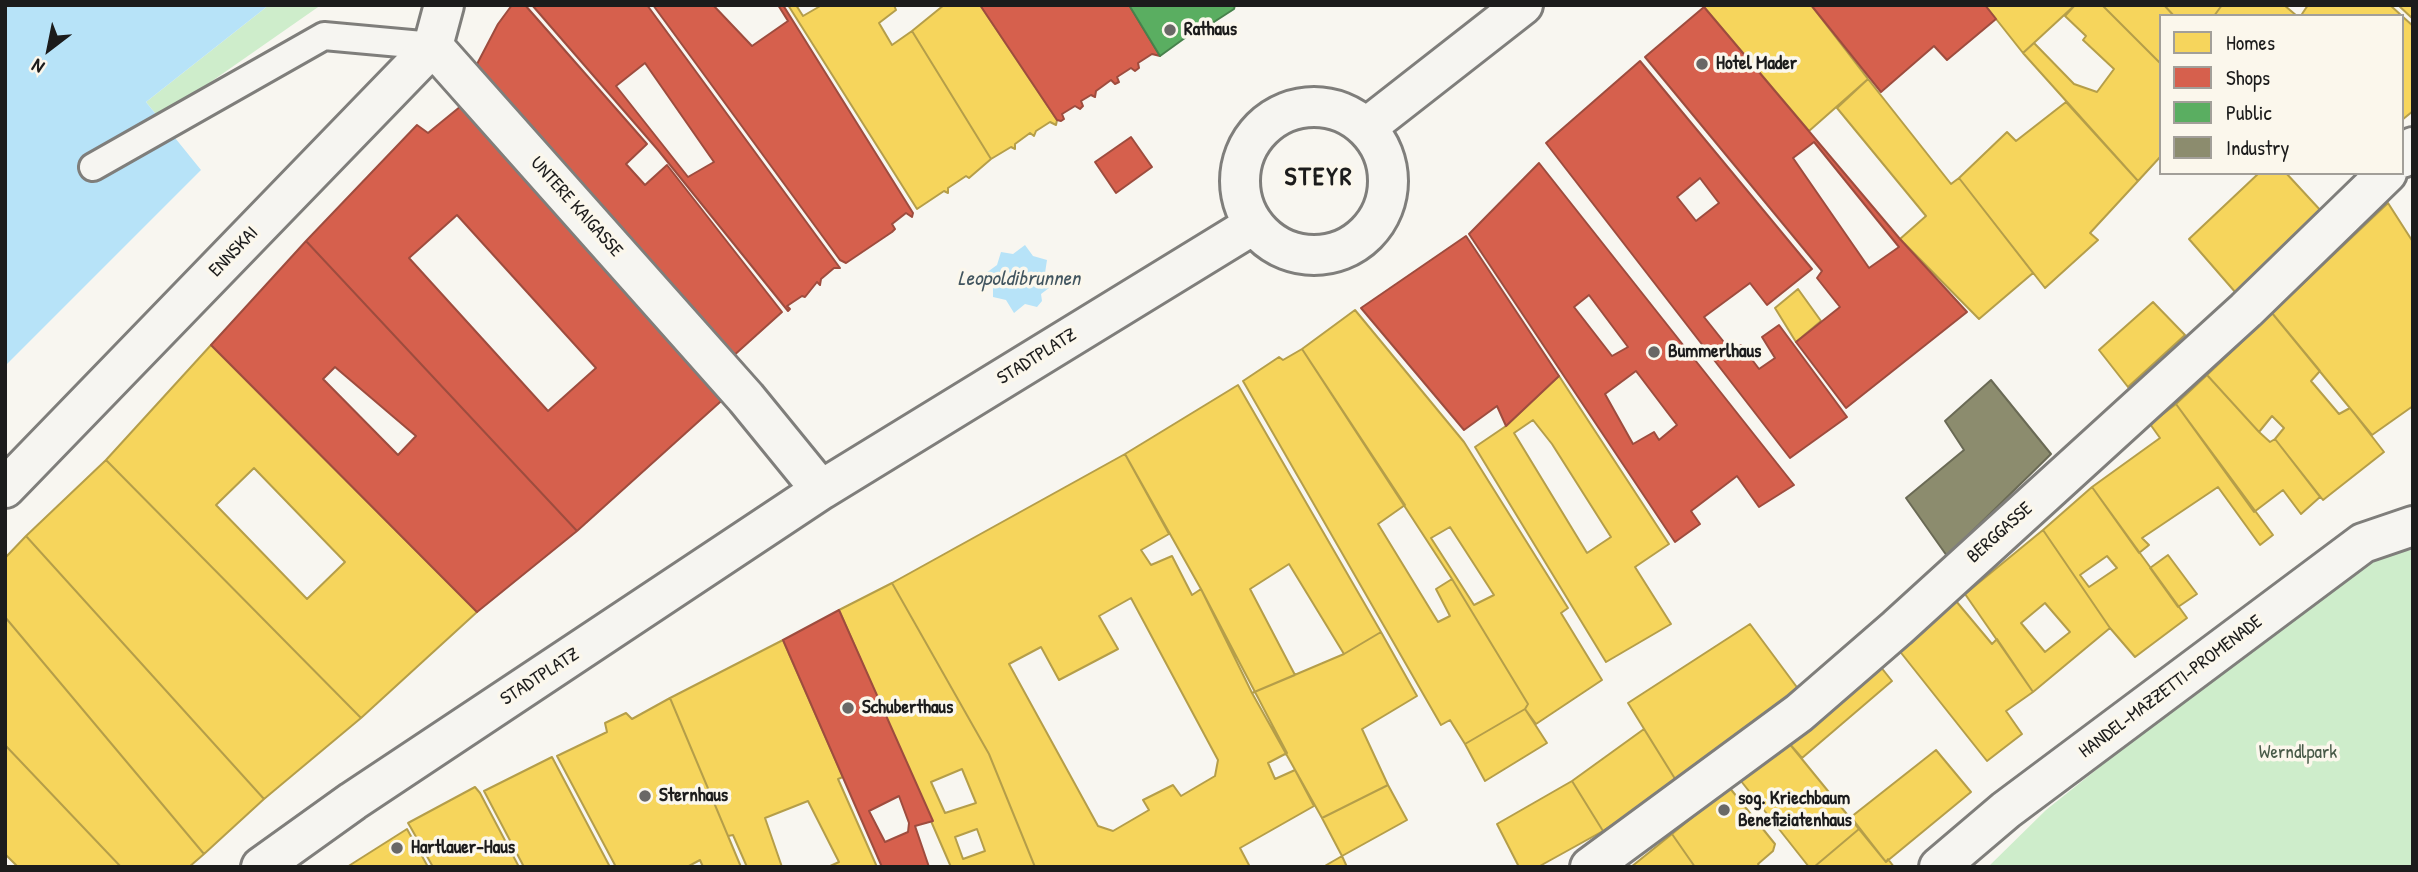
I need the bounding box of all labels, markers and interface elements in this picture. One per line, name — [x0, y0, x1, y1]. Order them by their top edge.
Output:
north arrow — [14, 14, 84, 84]
legend — [2159, 14, 2404, 175]
place label: Rathaus — [1184, 19, 1237, 41]
marker: Rathaus — [1162, 22, 1178, 38]
text: Homes — [2226, 28, 2275, 57]
text: N — [27, 53, 49, 81]
place label: Hotel Mader — [1716, 53, 1797, 75]
marker: Hotel Mader — [1694, 56, 1710, 72]
text: Shops — [2226, 63, 2270, 92]
text: Public — [2226, 98, 2272, 127]
text: Industry — [2226, 133, 2289, 162]
street label: UNTERE KAIGASSE — [525, 152, 627, 262]
district label: STEYR — [1285, 162, 1353, 194]
street label: ENNSKAI — [205, 222, 263, 282]
water label: Leopoldibrunnen — [958, 266, 1080, 292]
street label: STADTPLATZ — [993, 324, 1081, 390]
place label: Bummerlhaus — [1668, 341, 1761, 363]
marker: Bummerlhaus — [1646, 344, 1662, 360]
street label: BERGGASSE — [1963, 498, 2037, 568]
street label: HANDEL-MAZZETTI-PROMENADE — [2075, 611, 2267, 763]
street label: STADTPLATZ — [497, 643, 583, 711]
place label: Schuberthaus — [862, 697, 953, 719]
marker: Schuberthaus — [840, 700, 856, 716]
park label: Werndlpark — [2259, 742, 2337, 764]
place label: Sternhaus — [659, 785, 728, 807]
marker: Sternhaus — [637, 788, 653, 804]
place label: sog. Kriechbaum Benefiziatenhaus — [1738, 788, 1852, 832]
marker: sog. Kriechbaum Benefiziatenhaus — [1716, 802, 1732, 818]
place label: Hartlauer-Haus — [411, 837, 515, 859]
marker: Hartlauer-Haus — [389, 840, 405, 856]

